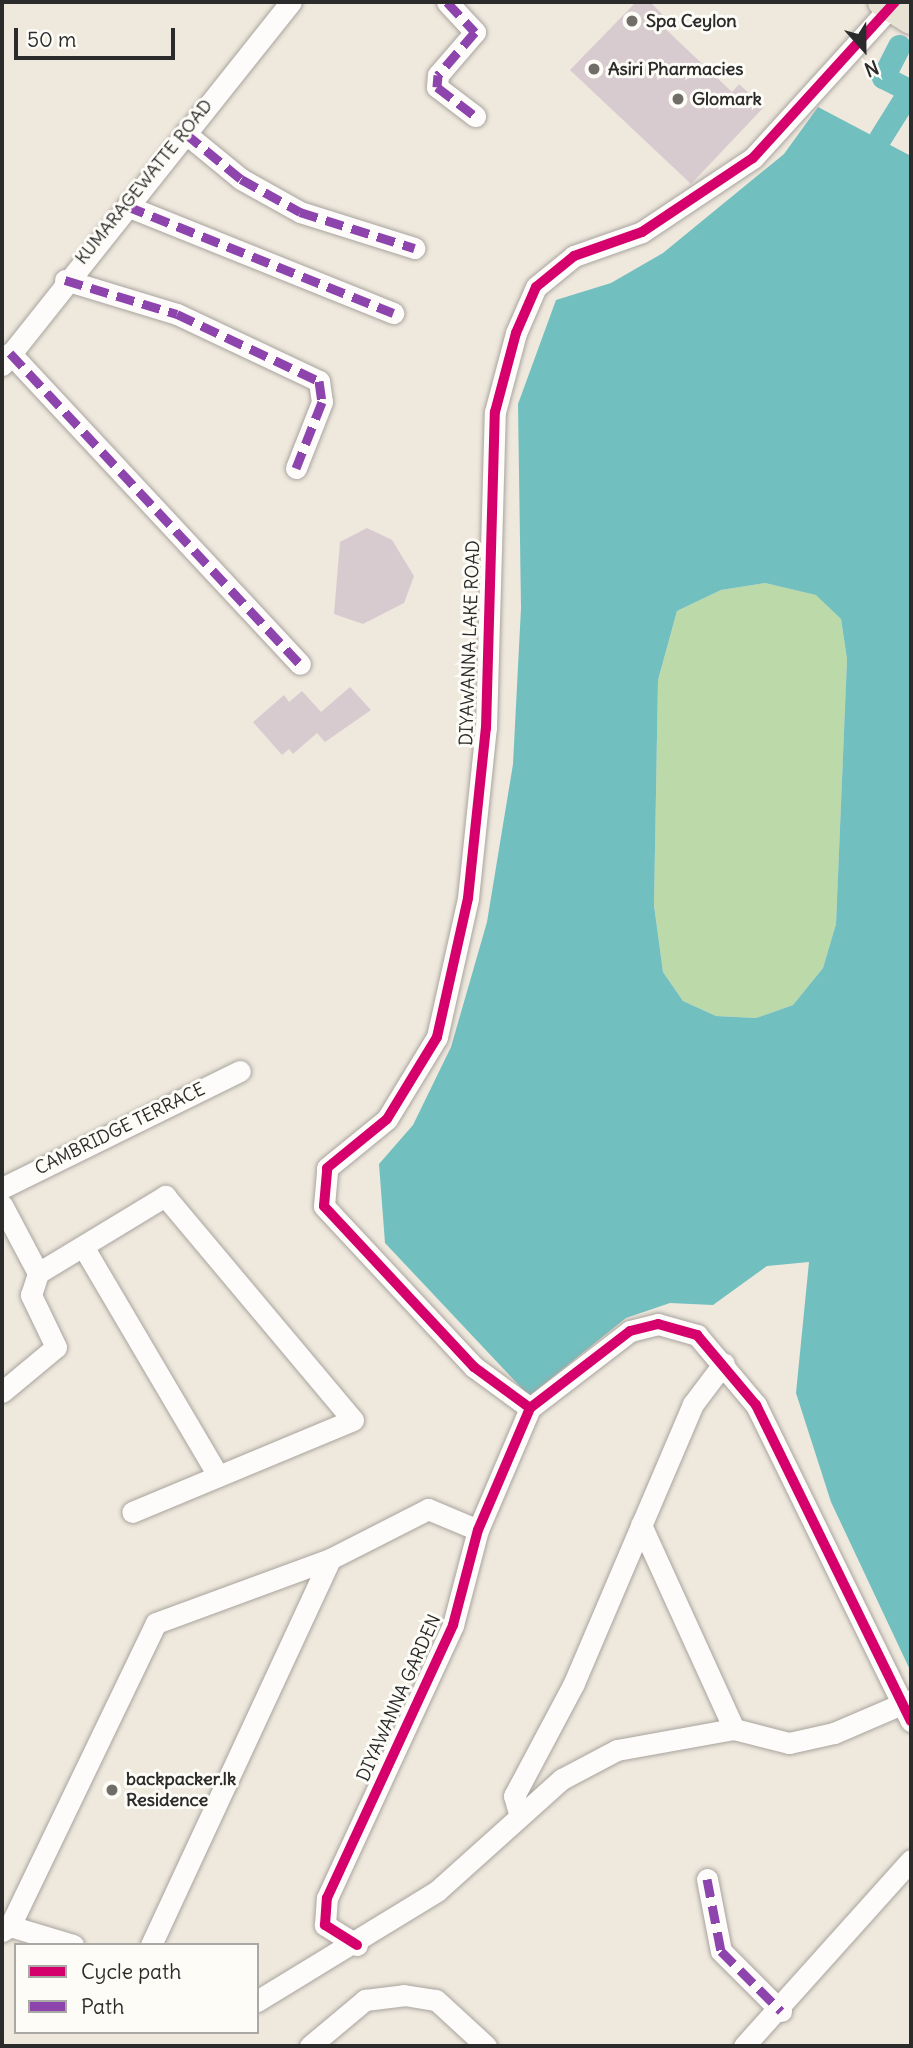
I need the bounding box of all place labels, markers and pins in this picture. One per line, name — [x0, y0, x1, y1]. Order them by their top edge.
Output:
place label: Spa Ceylon — [646, 10, 737, 32]
marker: Spa Ceylon — [624, 13, 640, 29]
place label: Asiri Pharmacies — [608, 58, 743, 80]
marker: Asiri Pharmacies — [586, 61, 602, 77]
place label: Glomark — [692, 88, 762, 110]
marker: Glomark — [670, 91, 686, 107]
place label: backpacker.lk Residence — [126, 1769, 236, 1812]
marker: backpacker.lk Residence — [104, 1782, 120, 1798]

